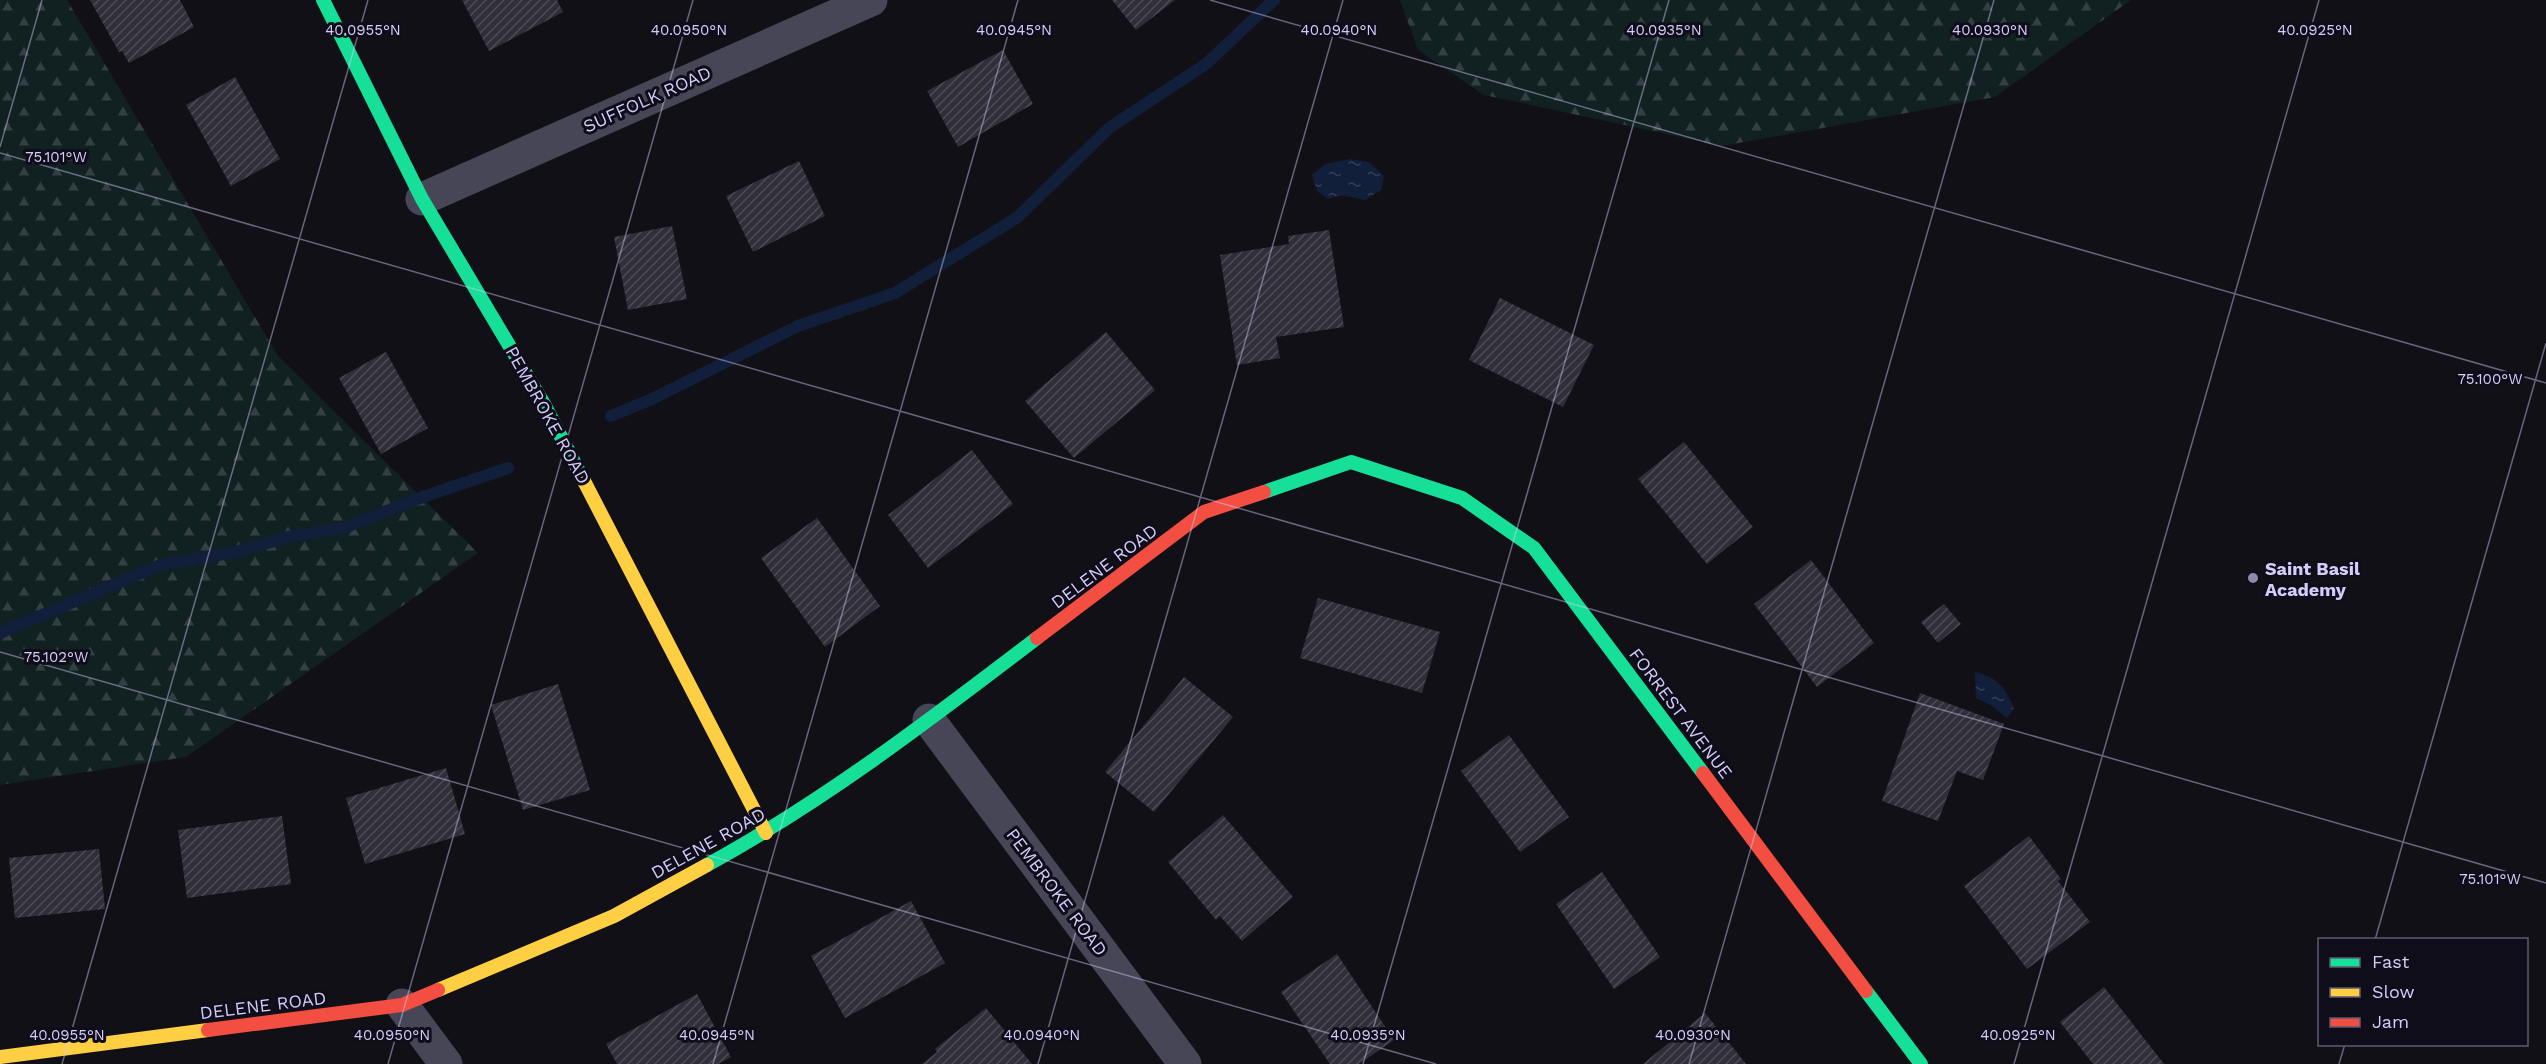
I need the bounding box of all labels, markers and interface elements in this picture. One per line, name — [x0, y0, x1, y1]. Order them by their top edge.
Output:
text: 40.0955°N — [325, 21, 401, 39]
text: 40.0950°N — [651, 21, 727, 39]
text: 40.0945°N — [976, 21, 1052, 39]
text: 40.0940°N — [1301, 21, 1377, 39]
text: 40.0935°N — [1626, 21, 1702, 39]
text: 40.0930°N — [1952, 21, 2028, 39]
text: 40.0925°N — [2277, 21, 2353, 39]
street label: SUFFOLK ROAD — [580, 61, 714, 137]
text: 75.101°W — [25, 148, 87, 166]
street label: PEMBROKE ROAD — [501, 343, 595, 487]
text: 75.100°W — [2457, 370, 2523, 388]
street label: DELENE ROAD — [1047, 519, 1161, 613]
place label: Saint Basil Academy — [2265, 558, 2360, 600]
marker: Saint Basil Academy — [2246, 571, 2260, 585]
street label: FORREST AVENUE — [1625, 644, 1737, 782]
text: 75.102°W — [24, 648, 88, 666]
street label: DELENE ROAD — [647, 803, 769, 883]
street label: PEMBROKE ROAD — [1002, 824, 1112, 960]
text: 75.101°W — [2459, 870, 2521, 888]
legend — [2318, 938, 2528, 1046]
text: Fast — [2372, 951, 2410, 972]
text: Slow — [2372, 981, 2415, 1002]
street label: DELENE ROAD — [199, 987, 327, 1023]
text: Jam — [2372, 1011, 2409, 1032]
text: 40.0955°N — [29, 1026, 105, 1044]
text: 40.0950°N — [354, 1026, 430, 1044]
text: 40.0945°N — [679, 1026, 755, 1044]
text: 40.0940°N — [1004, 1026, 1080, 1044]
text: 40.0935°N — [1330, 1026, 1406, 1044]
text: 40.0930°N — [1655, 1026, 1731, 1044]
text: 40.0925°N — [1980, 1026, 2056, 1044]

